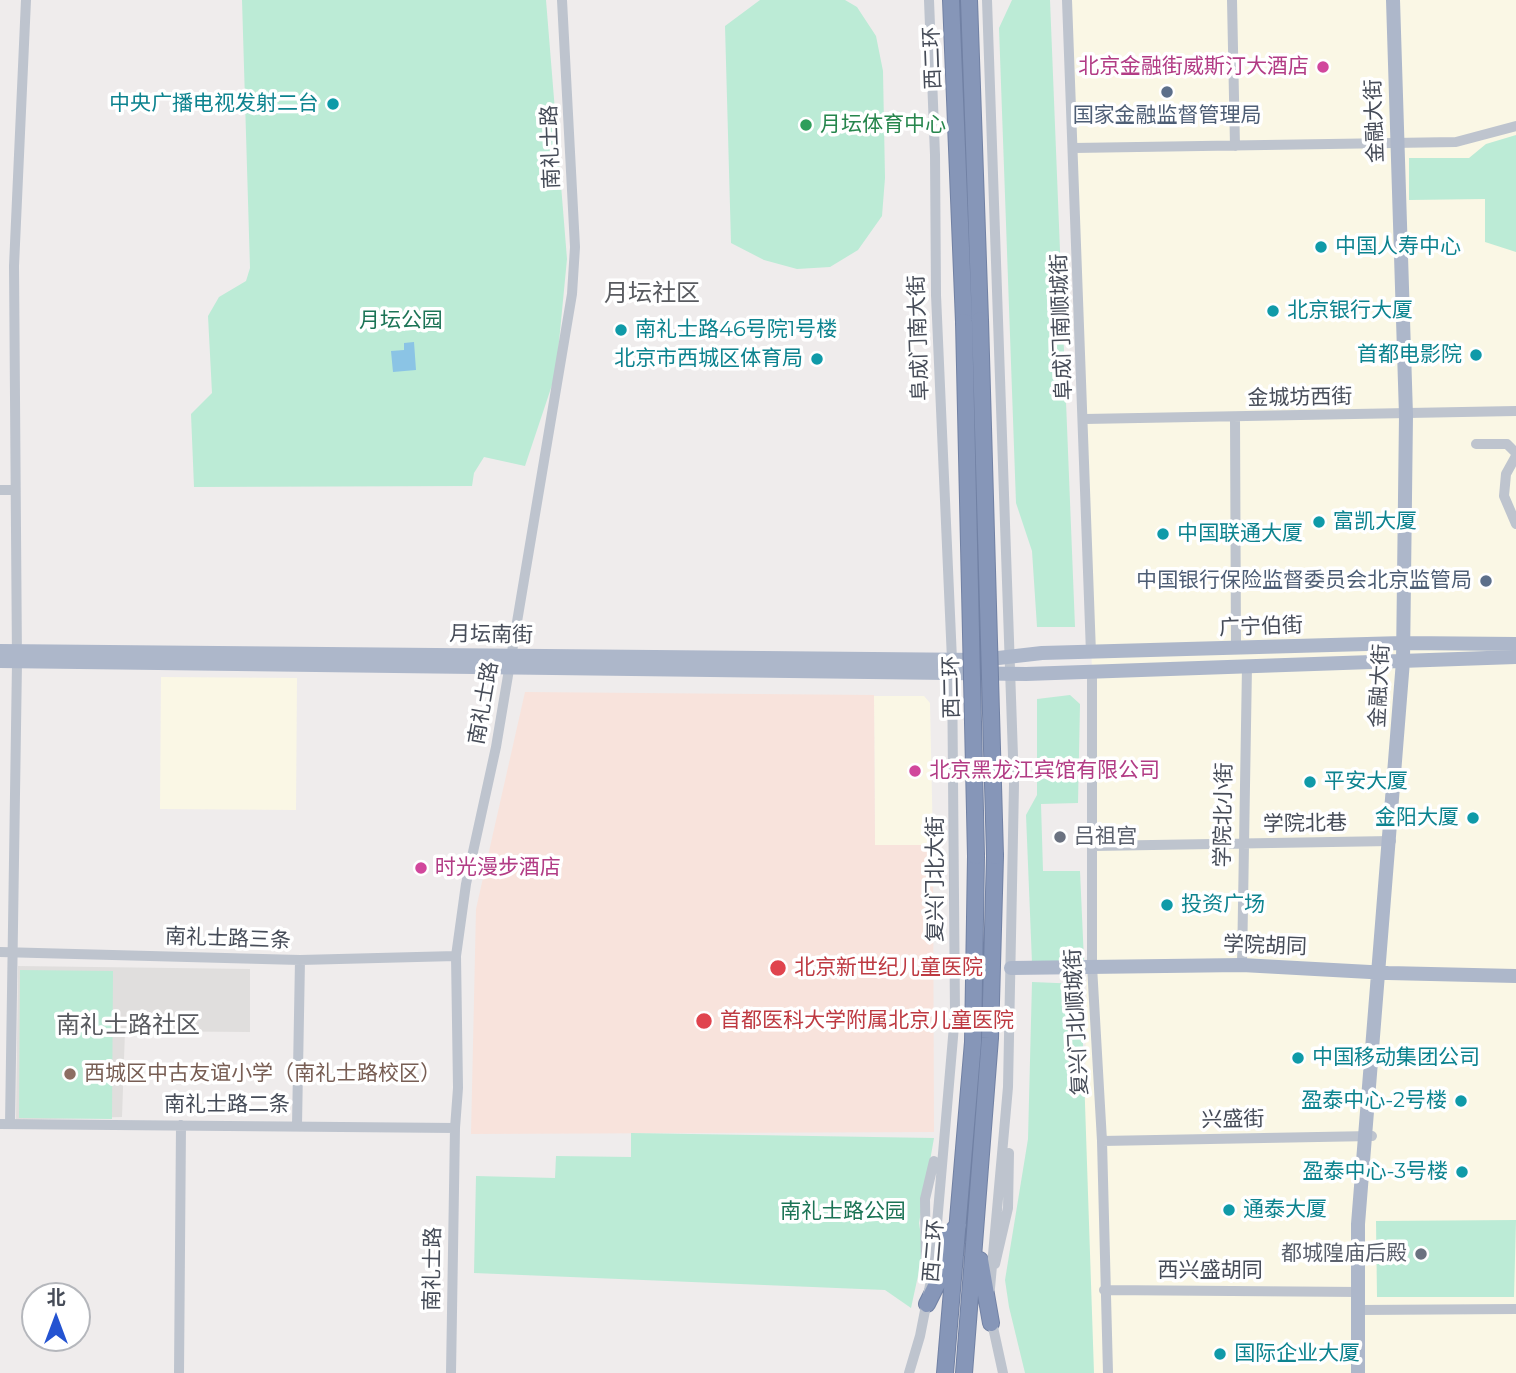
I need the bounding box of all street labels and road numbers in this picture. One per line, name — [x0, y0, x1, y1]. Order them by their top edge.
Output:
street label: 西二环 — [919, 26, 947, 90]
street label: 金融大街 — [1361, 79, 1389, 163]
street label: 南礼士路 — [537, 105, 565, 189]
street label: 阜成门南顺城街 — [1047, 253, 1077, 401]
street label: 阜成门南大街 — [904, 275, 934, 401]
street label: 金城坊西街 — [1247, 384, 1353, 412]
street label: 广宁伯街 — [1219, 613, 1303, 641]
street label: 月坛南街 — [449, 622, 533, 648]
street label: 金融大街 — [1365, 643, 1395, 729]
street label: 西二环 — [939, 655, 965, 719]
street label: 南礼士路 — [464, 659, 504, 747]
street label: 学院北小街 — [1210, 762, 1238, 868]
street label: 学院北巷 — [1263, 811, 1347, 837]
street label: 复兴门北大街 — [923, 816, 949, 942]
street label: 南礼士路三条 — [165, 924, 291, 954]
street label: 学院胡同 — [1223, 932, 1307, 960]
street label: 复兴门北顺城街 — [1061, 948, 1093, 1096]
street label: 南礼士路二条 — [164, 1092, 290, 1118]
street label: 兴盛街 — [1201, 1107, 1265, 1133]
street label: 西二环 — [919, 1219, 949, 1283]
street label: 南礼士路 — [420, 1227, 446, 1311]
street label: 西兴盛胡同 — [1158, 1258, 1262, 1284]

